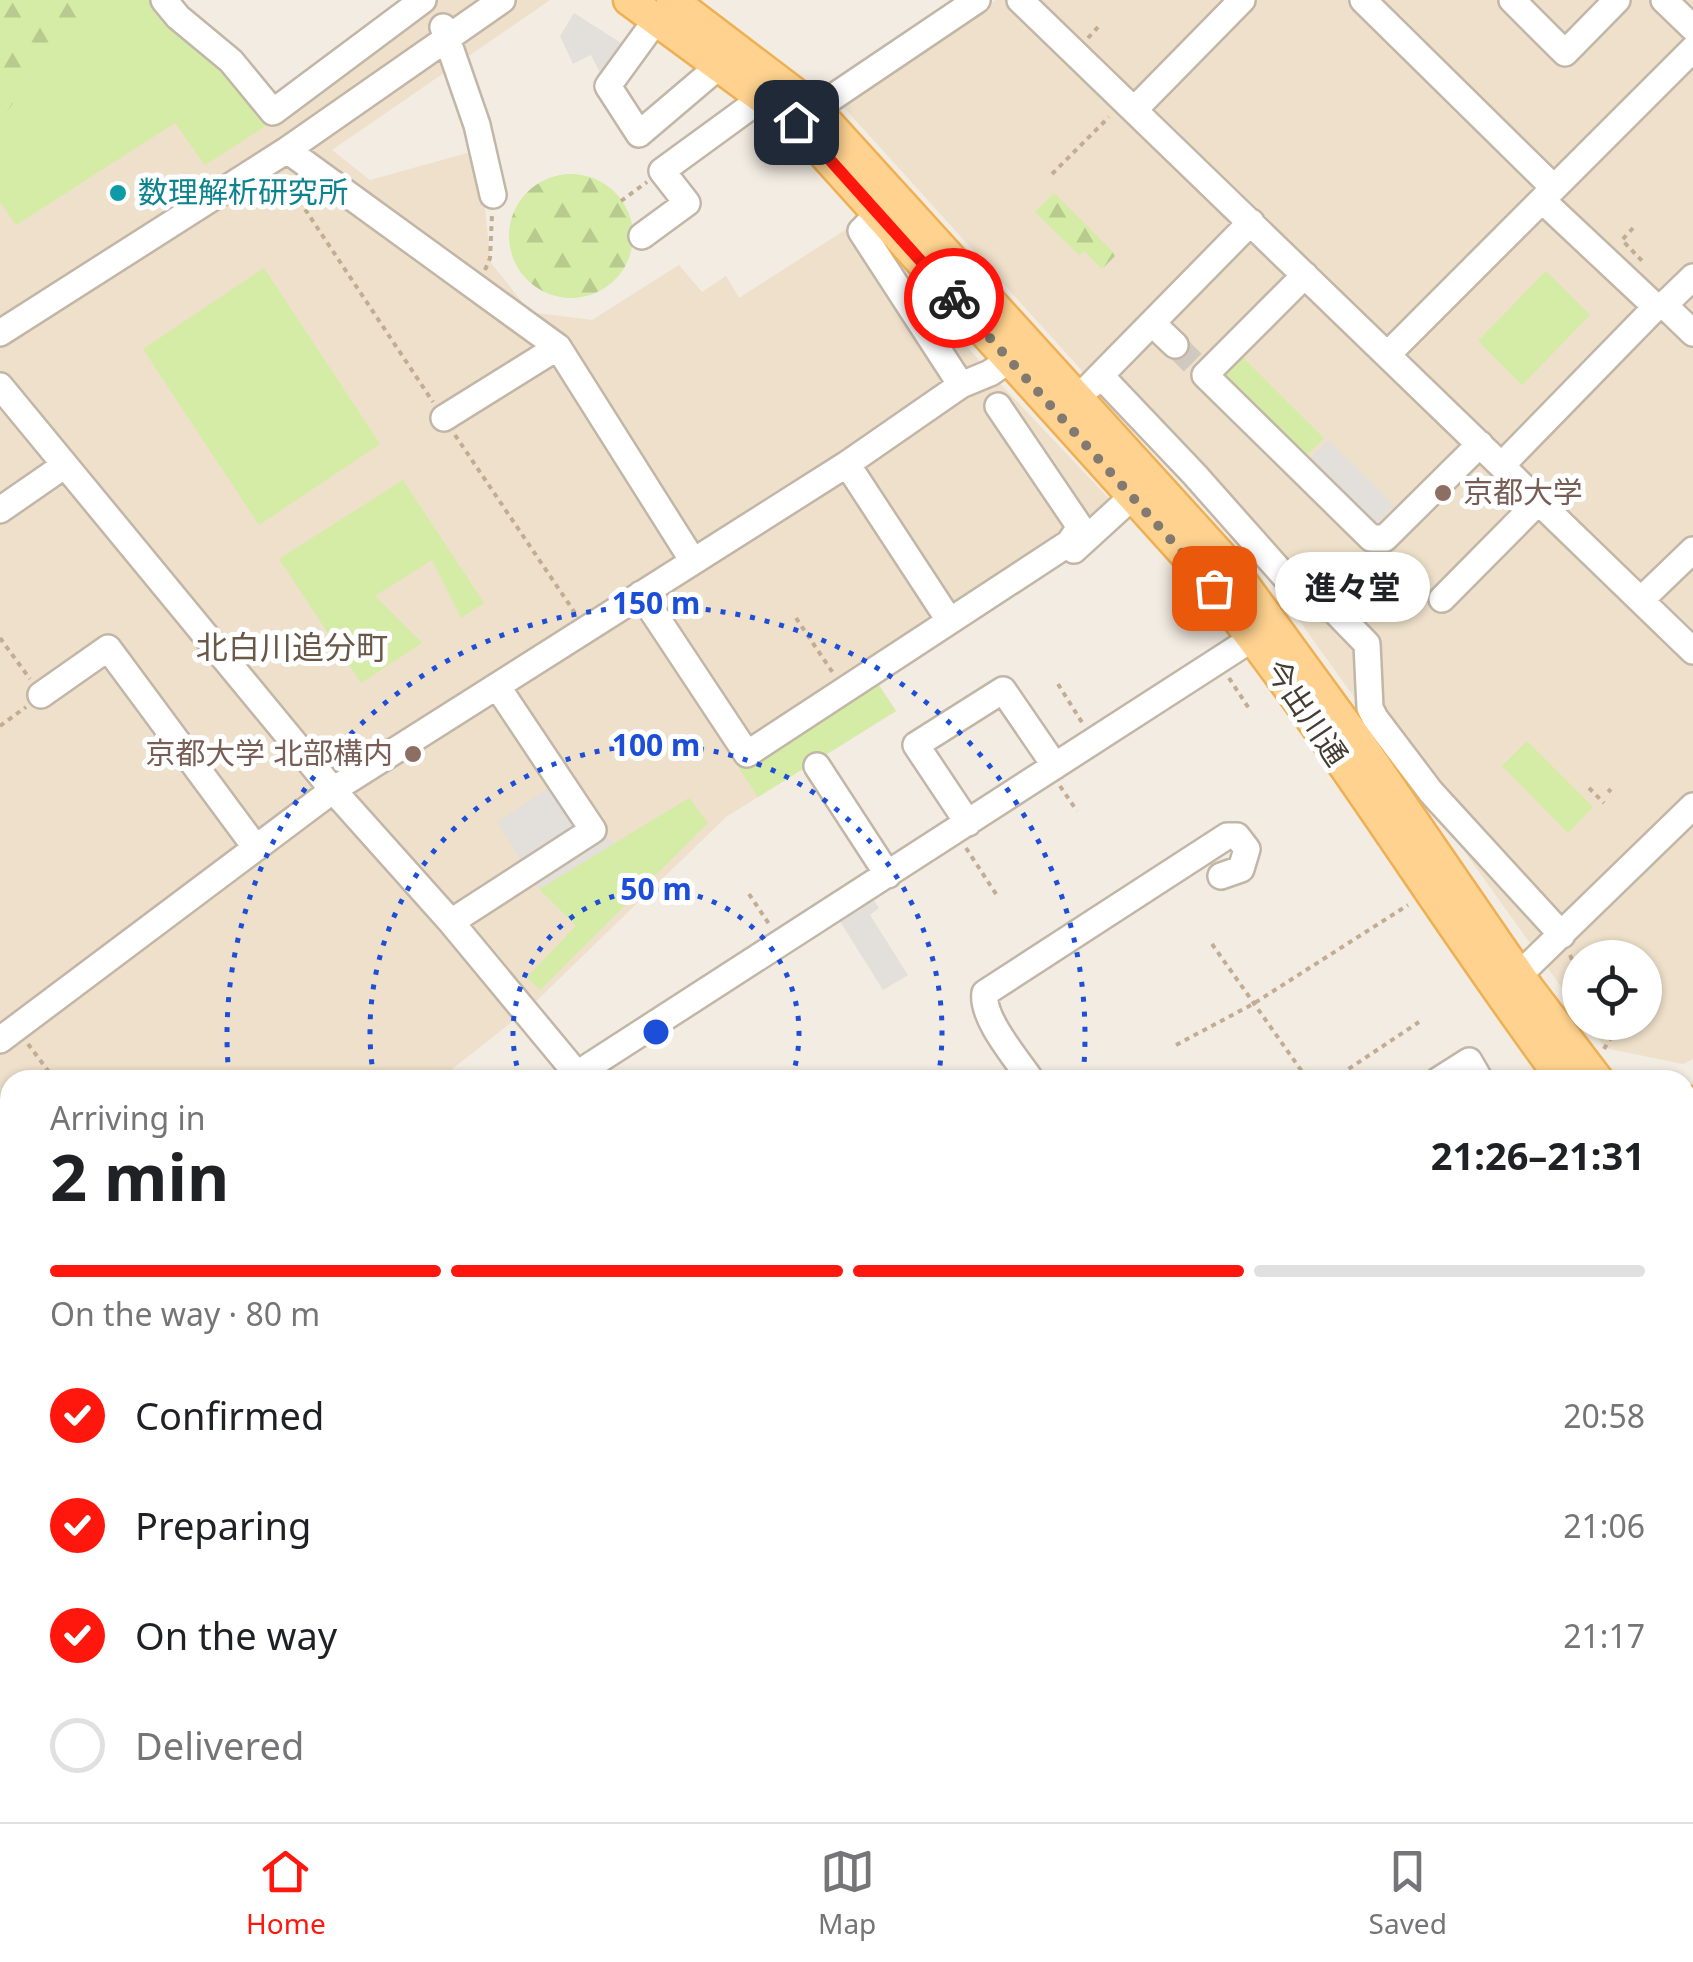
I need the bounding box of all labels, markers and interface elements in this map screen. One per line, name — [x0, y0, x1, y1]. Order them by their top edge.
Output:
pin — [754, 80, 839, 165]
icon: home — [769, 95, 824, 150]
place label: 数理解析研究所 — [138, 171, 348, 212]
marker: 数理解析研究所 — [107, 182, 129, 204]
courier — [904, 248, 1004, 348]
icon: bike — [927, 271, 982, 326]
place label: 京都大学 — [1463, 471, 1583, 512]
marker: 京都大学 — [1432, 482, 1454, 504]
pin — [1172, 546, 1257, 631]
callout: 進々堂 — [1274, 553, 1429, 623]
icon: bag — [1187, 561, 1242, 616]
text: 進々堂 — [1304, 565, 1401, 608]
text: 150 m — [612, 582, 700, 623]
district label: 北白川追分町 — [196, 625, 388, 668]
street label: 今出川通 — [1257, 651, 1358, 773]
text: 100 m — [612, 724, 700, 765]
place label: 京都大学 北部構内 — [145, 732, 393, 773]
marker: 京都大学 北部構内 — [402, 743, 424, 765]
text: 50 m — [620, 868, 692, 909]
map controls — [1562, 940, 1662, 1040]
button: locate — [1562, 940, 1662, 1040]
centre of rings — [638, 1014, 674, 1050]
text: Arriving in — [50, 1096, 205, 1139]
text: 21:26–21:31 — [1431, 1129, 1645, 1181]
text: 2 min — [50, 1132, 229, 1220]
text: On the way · 80 m — [50, 1292, 320, 1335]
icon: check — [50, 1388, 105, 1443]
text: Confirmed — [135, 1389, 324, 1441]
text: 20:58 — [1563, 1394, 1645, 1437]
icon: check — [50, 1498, 105, 1553]
text: Preparing — [135, 1499, 311, 1551]
text: 21:06 — [1563, 1504, 1645, 1547]
icon: check — [50, 1608, 105, 1663]
text: On the way — [135, 1609, 337, 1661]
text: 21:17 — [1563, 1614, 1645, 1657]
text: Delivered — [135, 1719, 304, 1771]
tab: Home — [246, 1844, 326, 1942]
tab: Map — [818, 1844, 876, 1942]
tab: Saved — [1369, 1844, 1447, 1942]

